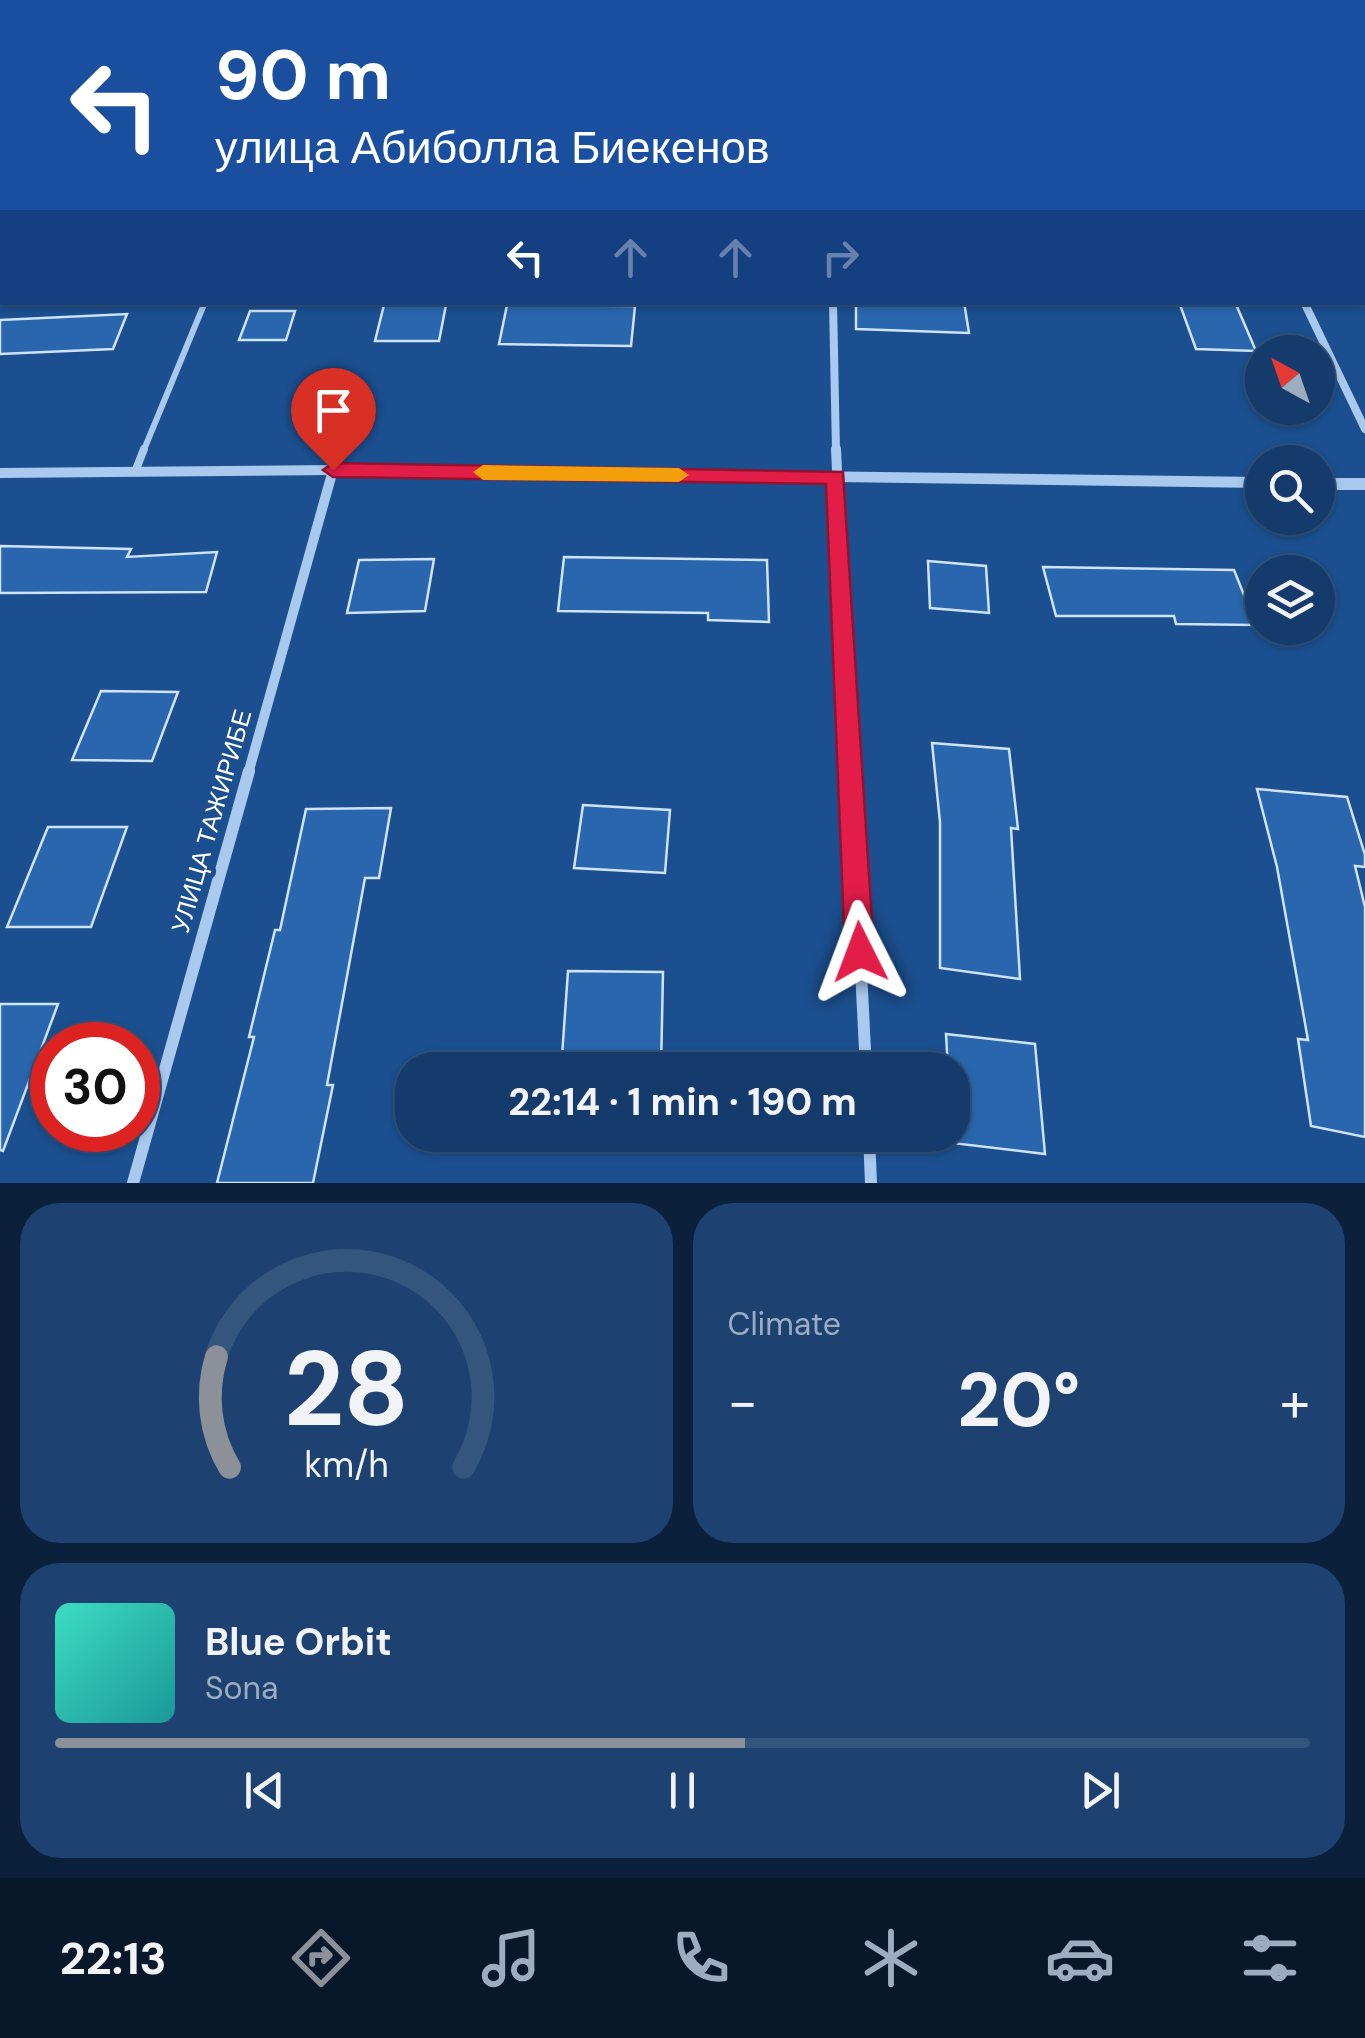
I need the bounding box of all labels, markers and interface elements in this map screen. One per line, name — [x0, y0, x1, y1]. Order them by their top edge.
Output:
text: 90 m — [215, 30, 391, 121]
icon: left — [50, 40, 180, 170]
text: улица Абиболла Биекенов — [215, 118, 770, 177]
icon: left — [498, 230, 553, 285]
icon: ahead — [603, 230, 658, 285]
icon: ahead — [708, 230, 763, 285]
icon: right — [813, 230, 868, 285]
north arrow — [1245, 335, 1335, 425]
map controls — [1245, 335, 1335, 645]
pin — [291, 368, 376, 471]
icon: arrive — [306, 383, 361, 438]
button: search — [1245, 445, 1335, 535]
button: layers — [1245, 555, 1335, 645]
street label: УЛИЦА ТАЖИРИБЕ — [164, 705, 259, 937]
position arrow — [808, 900, 912, 1004]
speed limit sign: 30 — [30, 1022, 160, 1152]
text: 22:14 · 1 min · 190 m — [508, 1077, 857, 1127]
text: Climate — [728, 1303, 841, 1345]
text: 28 — [284, 1322, 409, 1457]
text: 20° — [957, 1352, 1080, 1449]
text: − — [728, 1366, 758, 1438]
text: + — [1280, 1366, 1310, 1438]
text: km/h — [304, 1442, 388, 1488]
text: Blue Orbit — [205, 1617, 392, 1667]
text: Sona — [205, 1667, 278, 1709]
icon: previous — [237, 1763, 292, 1818]
icon: pause — [655, 1763, 710, 1818]
icon: next — [1073, 1763, 1128, 1818]
icon: directions — [286, 1923, 356, 1993]
icon: music — [476, 1923, 546, 1993]
icon: phone — [666, 1923, 736, 1993]
icon: climate — [856, 1923, 926, 1993]
icon: car — [1045, 1923, 1115, 1993]
icon: filters — [1235, 1923, 1305, 1993]
text: 22:13 — [60, 1929, 167, 1988]

